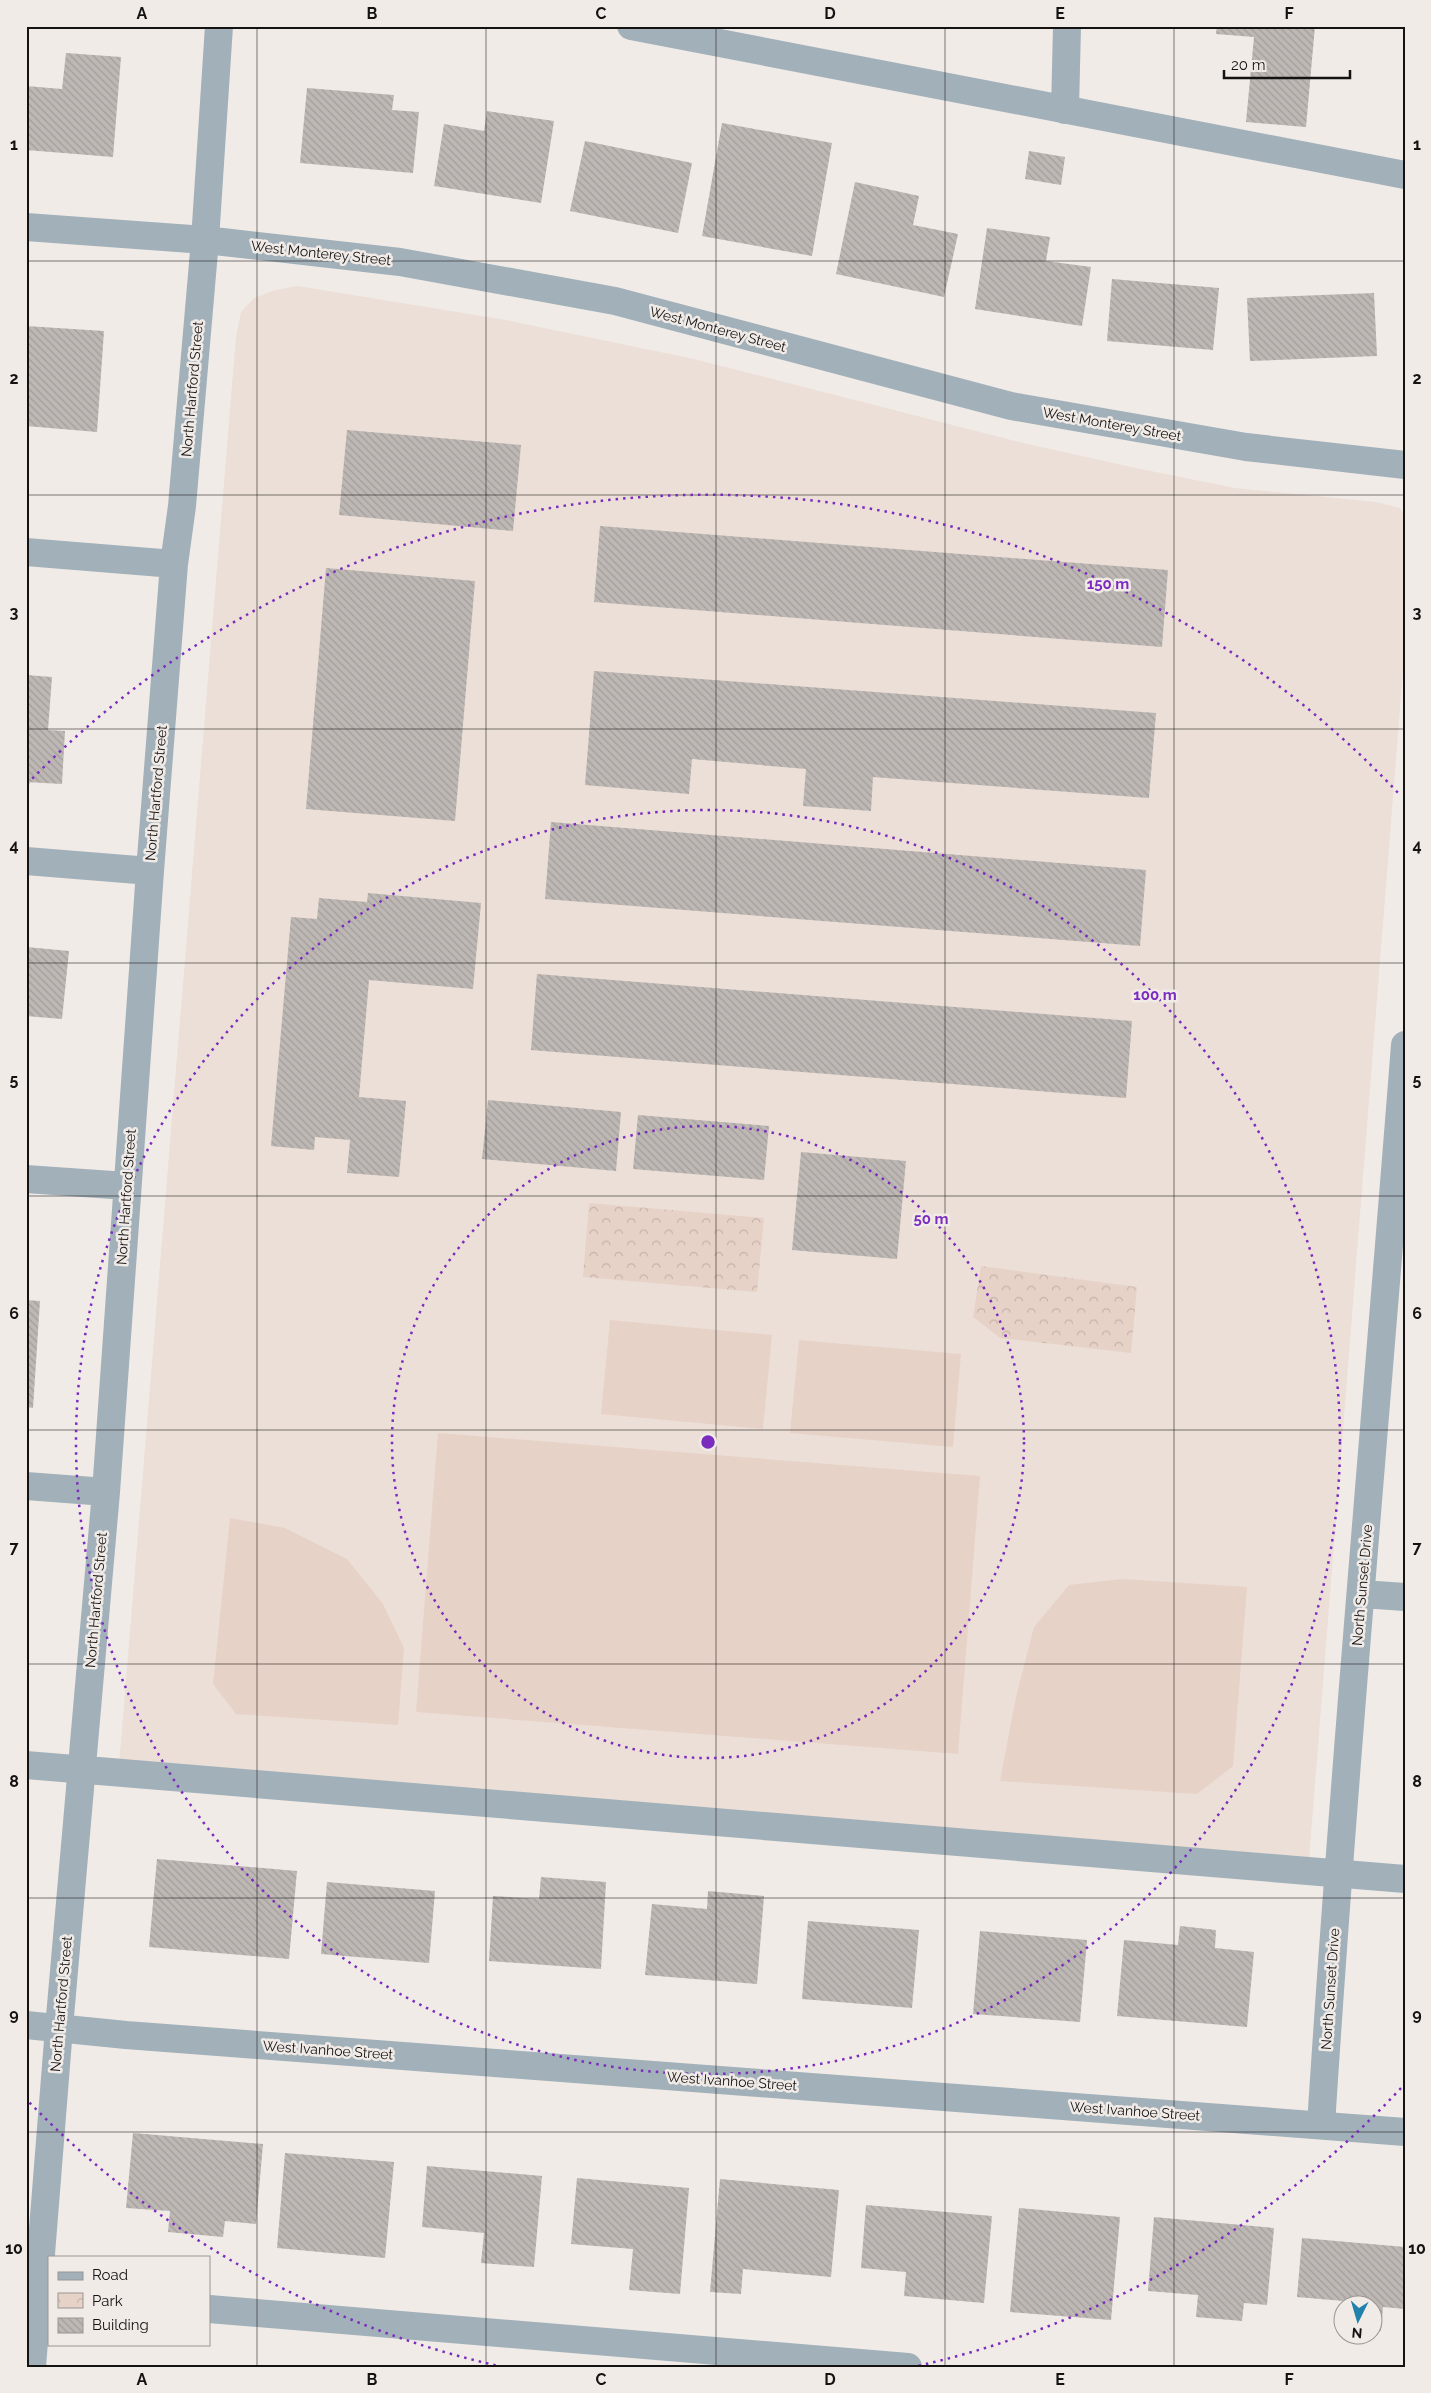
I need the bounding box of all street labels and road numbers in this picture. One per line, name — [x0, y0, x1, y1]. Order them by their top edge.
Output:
street label: West Monterey Street — [250, 238, 392, 268]
street label: West Monterey Street — [648, 303, 788, 355]
street label: North Hartford Street — [178, 320, 206, 458]
street label: West Monterey Street — [1041, 404, 1183, 444]
street label: North Hartford Street — [142, 724, 170, 862]
street label: North Hartford Street — [113, 1128, 139, 1266]
street label: North Sunset Drive — [1349, 1524, 1375, 1646]
street label: North Hartford Street — [82, 1531, 110, 1669]
street label: North Sunset Drive — [1318, 1928, 1342, 2050]
street label: North Hartford Street — [47, 1935, 75, 2073]
street label: West Ivanhoe Street — [262, 2037, 394, 2063]
street label: West Ivanhoe Street — [666, 2068, 798, 2094]
street label: West Ivanhoe Street — [1069, 2098, 1201, 2124]

